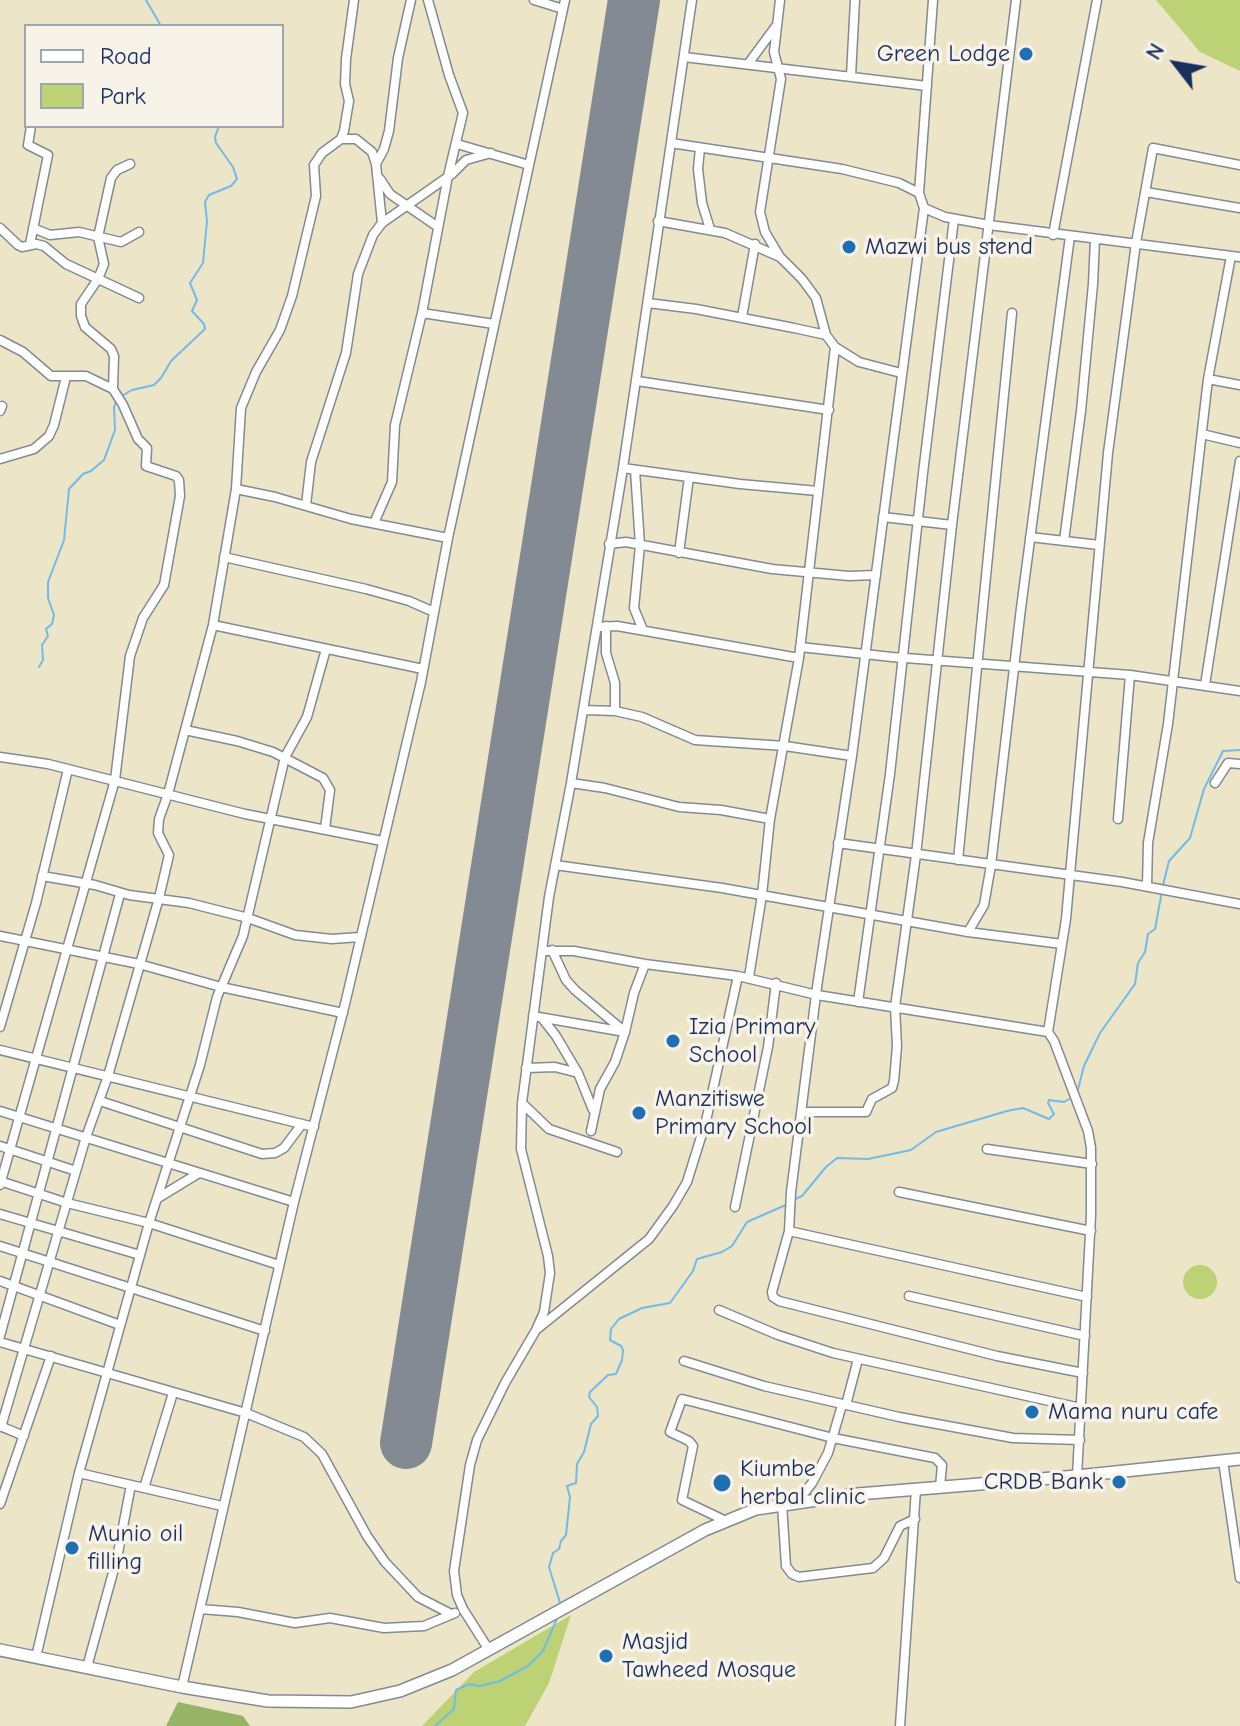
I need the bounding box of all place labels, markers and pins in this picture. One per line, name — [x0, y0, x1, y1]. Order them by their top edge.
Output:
place label: Green Lodge — [877, 40, 1010, 68]
marker: Green Lodge — [1017, 45, 1035, 63]
place label: Mazwi bus stend — [865, 233, 1033, 261]
marker: Mazwi bus stend — [840, 238, 858, 256]
place label: Izia Primary School — [689, 1013, 816, 1069]
marker: Izia Primary School — [664, 1032, 682, 1050]
place label: Manzitiswe Primary School — [655, 1085, 812, 1141]
marker: Manzitiswe Primary School — [630, 1104, 648, 1122]
place label: Mama nuru cafe — [1048, 1398, 1218, 1426]
marker: Mama nuru cafe — [1023, 1403, 1041, 1421]
place label: Kiumbe herbal clinic — [740, 1455, 865, 1511]
place label: CRDB Bank — [984, 1468, 1103, 1496]
marker: Kiumbe herbal clinic — [711, 1472, 733, 1494]
marker: CRDB Bank — [1110, 1473, 1128, 1491]
place label: Munio oil filling — [88, 1520, 183, 1576]
marker: Munio oil filling — [63, 1539, 81, 1557]
place label: Masjid Tawheed Mosque — [622, 1628, 796, 1684]
marker: Masjid Tawheed Mosque — [597, 1647, 615, 1665]

